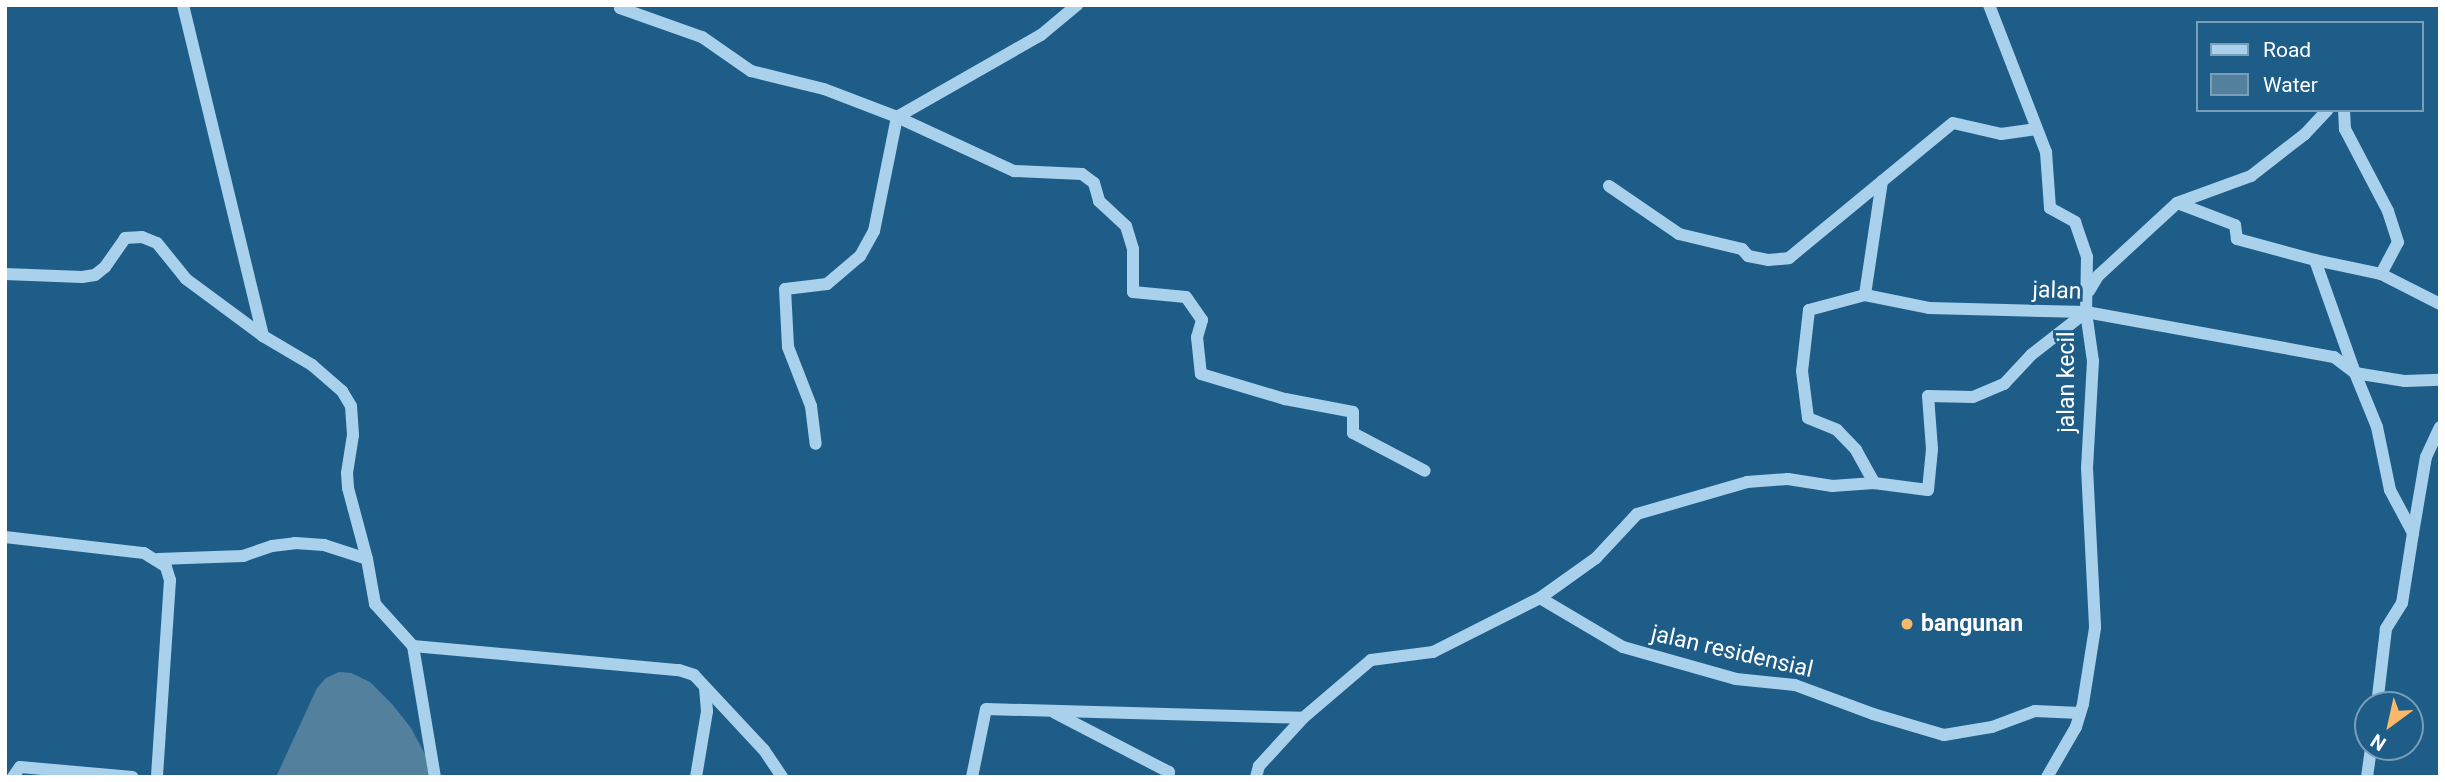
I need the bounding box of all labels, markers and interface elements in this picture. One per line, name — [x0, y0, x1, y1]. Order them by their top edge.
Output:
legend — [2196, 21, 2424, 112]
text: Road — [2263, 38, 2311, 62]
text: Water — [2263, 73, 2318, 97]
street label: jalan — [2032, 276, 2082, 306]
street label: jalan kecil — [2053, 331, 2081, 433]
place label: bangunan — [1921, 610, 2023, 638]
marker: bangunan — [1899, 616, 1915, 632]
street label: jalan residensial — [1648, 620, 1816, 684]
north arrow — [2354, 691, 2424, 761]
text: N — [2366, 729, 2390, 756]

